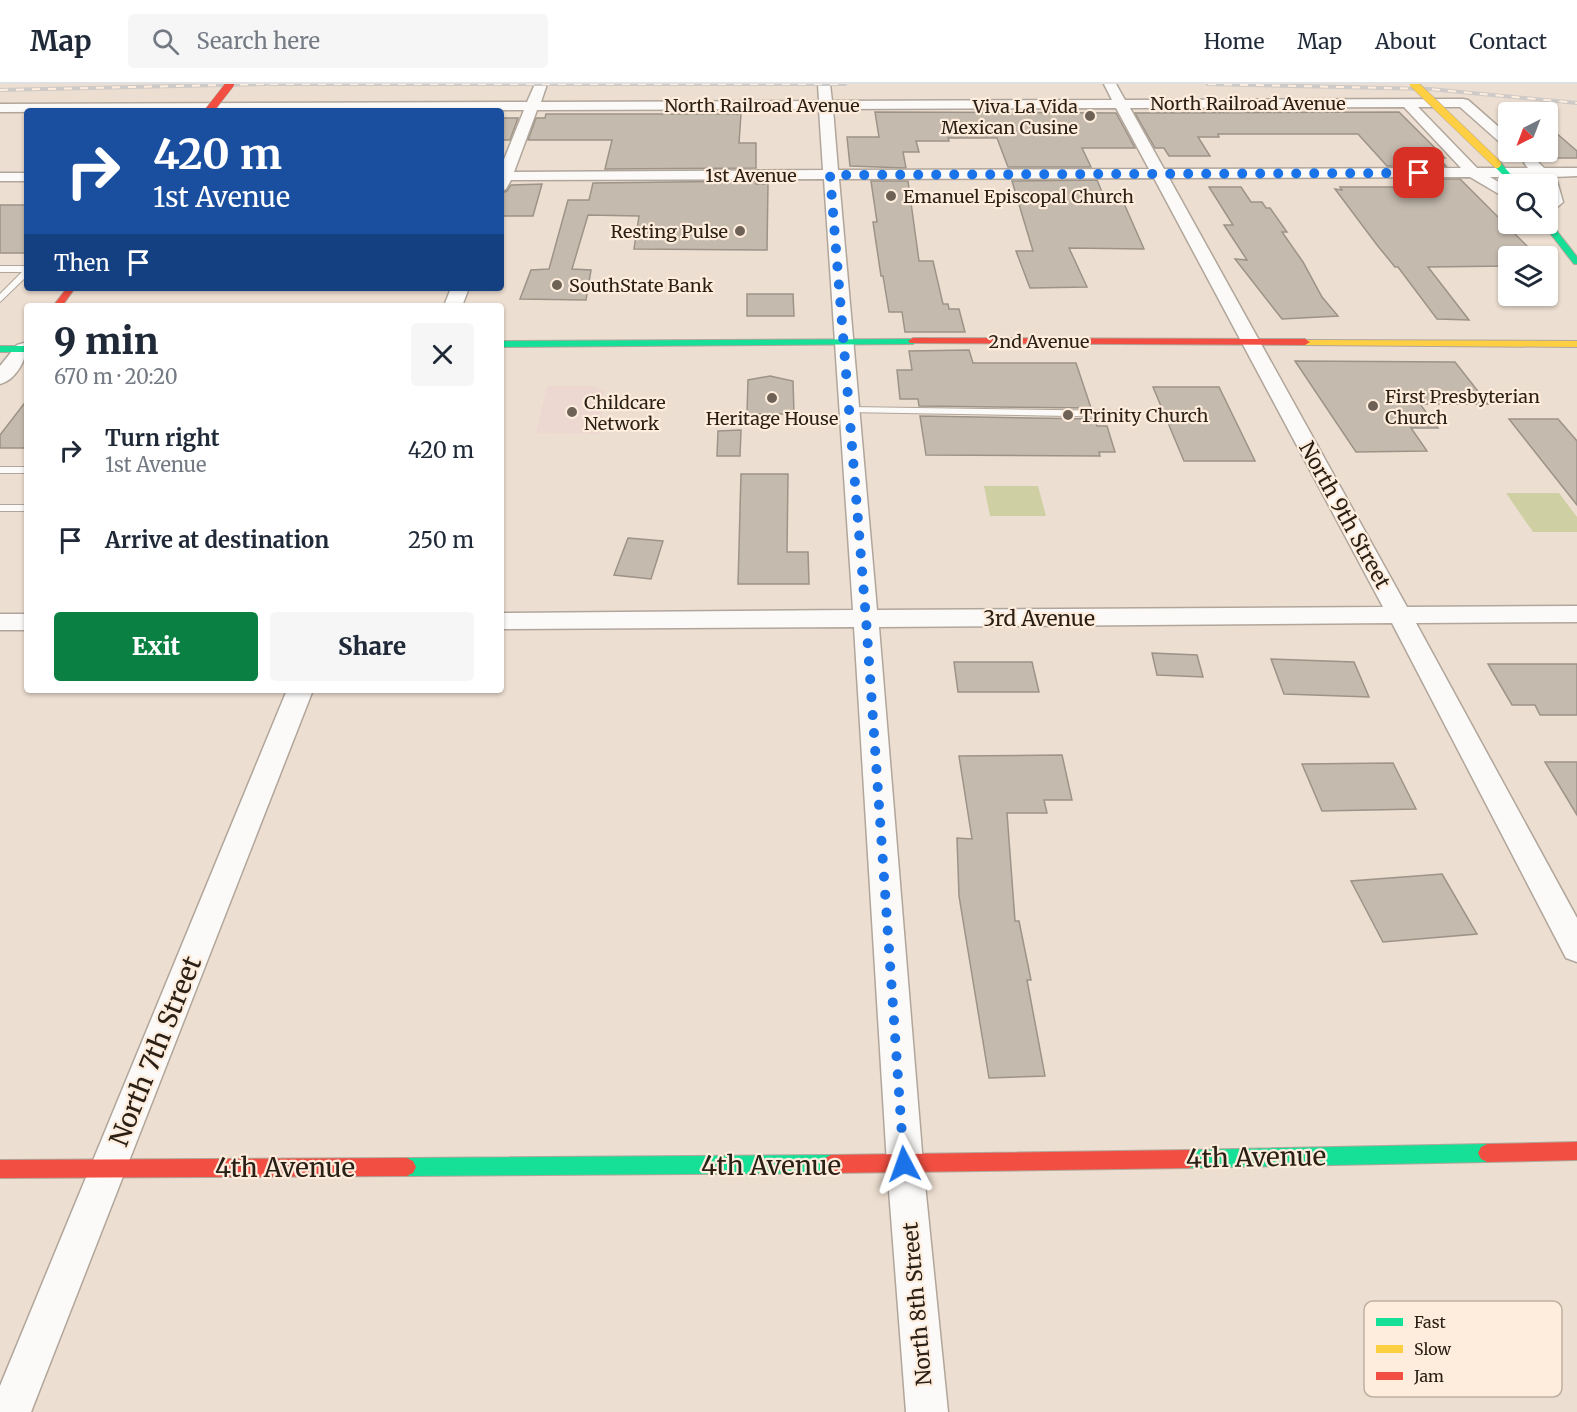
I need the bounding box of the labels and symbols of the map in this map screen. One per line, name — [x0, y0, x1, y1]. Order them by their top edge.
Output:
street label: North Railroad Avenue — [1150, 92, 1346, 115]
street label: North Railroad Avenue — [664, 94, 860, 117]
place label: Viva La Vida Mexican Cusine — [941, 95, 1078, 139]
north arrow — [1498, 102, 1558, 162]
marker: Viva La Vida Mexican Cusine — [1083, 109, 1097, 123]
pin — [1393, 147, 1444, 198]
street label: 1st Avenue — [705, 164, 797, 187]
place label: Emanuel Episcopal Church — [903, 185, 1134, 208]
marker: Emanuel Episcopal Church — [884, 189, 898, 203]
place label: Resting Pulse — [611, 220, 728, 243]
marker: Resting Pulse — [733, 224, 747, 238]
place label: SouthState Bank — [569, 274, 714, 297]
marker: SouthState Bank — [550, 278, 564, 292]
street label: 2nd Avenue — [989, 330, 1089, 353]
place label: First Presbyterian Church — [1385, 385, 1540, 429]
place label: Childcare Network — [584, 391, 666, 435]
marker: Heritage House — [765, 391, 779, 405]
marker: First Presbyterian Church — [1366, 399, 1380, 413]
place label: Trinity Church — [1080, 404, 1209, 427]
marker: Childcare Network — [565, 405, 579, 419]
place label: Heritage House — [706, 407, 838, 430]
marker: Trinity Church — [1061, 408, 1075, 422]
street label: North 9th Street — [1293, 437, 1397, 593]
street label: 3rd Avenue — [983, 605, 1095, 632]
street label: North 7th Street — [102, 951, 208, 1151]
position arrow — [872, 1132, 936, 1196]
street label: 4th Avenue — [1186, 1139, 1326, 1175]
street label: 4th Avenue — [701, 1149, 841, 1182]
street label: 4th Avenue — [215, 1151, 355, 1184]
street label: North 8th Street — [896, 1221, 938, 1387]
legend — [1364, 1301, 1562, 1397]
text: Fast — [1414, 1312, 1447, 1332]
text: Slow — [1414, 1339, 1452, 1359]
text: Jam — [1413, 1366, 1444, 1386]

